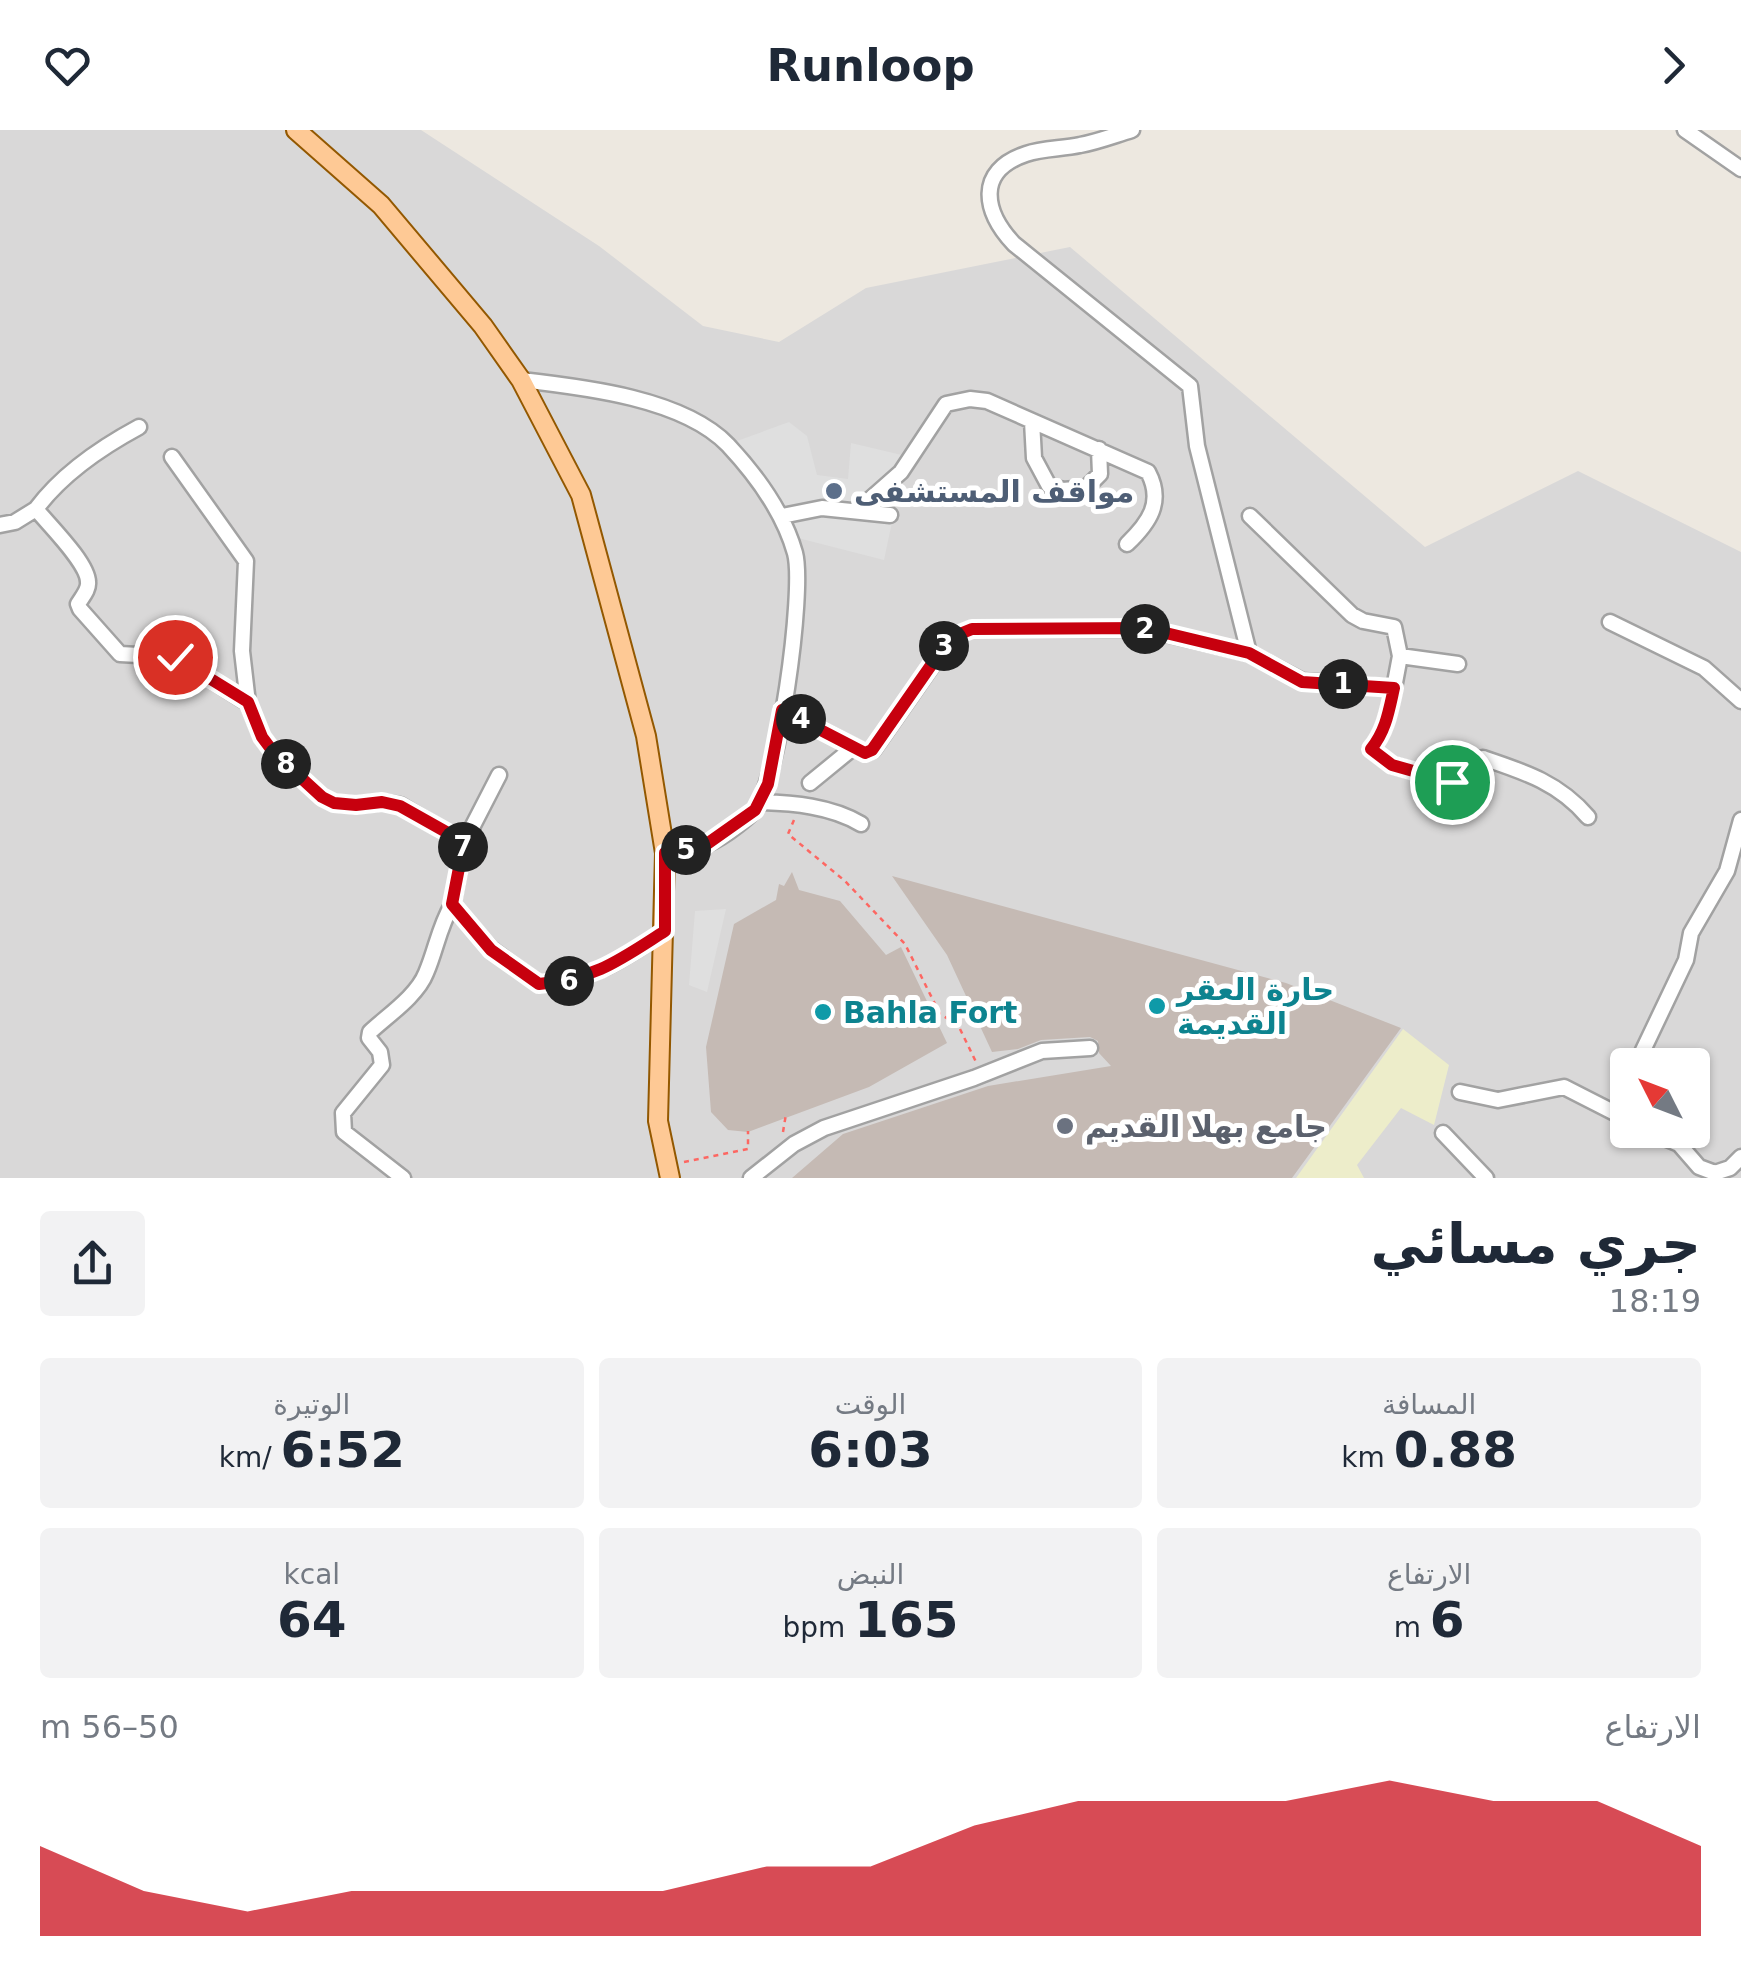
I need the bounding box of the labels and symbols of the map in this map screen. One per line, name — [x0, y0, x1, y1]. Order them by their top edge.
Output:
place label: مواقف المستشفى — [854, 474, 1134, 509]
marker: مواقف المستشفى — [823, 480, 845, 502]
pin: 2 — [1120, 604, 1170, 654]
pin — [133, 615, 218, 700]
pin: 3 — [919, 621, 969, 671]
pin: 1 — [1318, 659, 1368, 709]
pin: 4 — [776, 694, 826, 744]
pin: 8 — [261, 739, 311, 789]
pin — [1410, 740, 1495, 825]
pin: 7 — [438, 822, 488, 872]
pin: 5 — [661, 825, 711, 875]
pin: 6 — [544, 956, 594, 1006]
place label: حارة العقر القديمة — [1175, 972, 1334, 1041]
place label: Bahla Fort — [843, 995, 1017, 1030]
marker: حارة العقر القديمة — [1146, 995, 1168, 1017]
marker: Bahla Fort — [812, 1001, 834, 1023]
north arrow — [1610, 1048, 1710, 1148]
place label: جامع بهلا القديم — [1085, 1109, 1327, 1145]
marker: جامع بهلا القديم — [1054, 1115, 1076, 1137]

